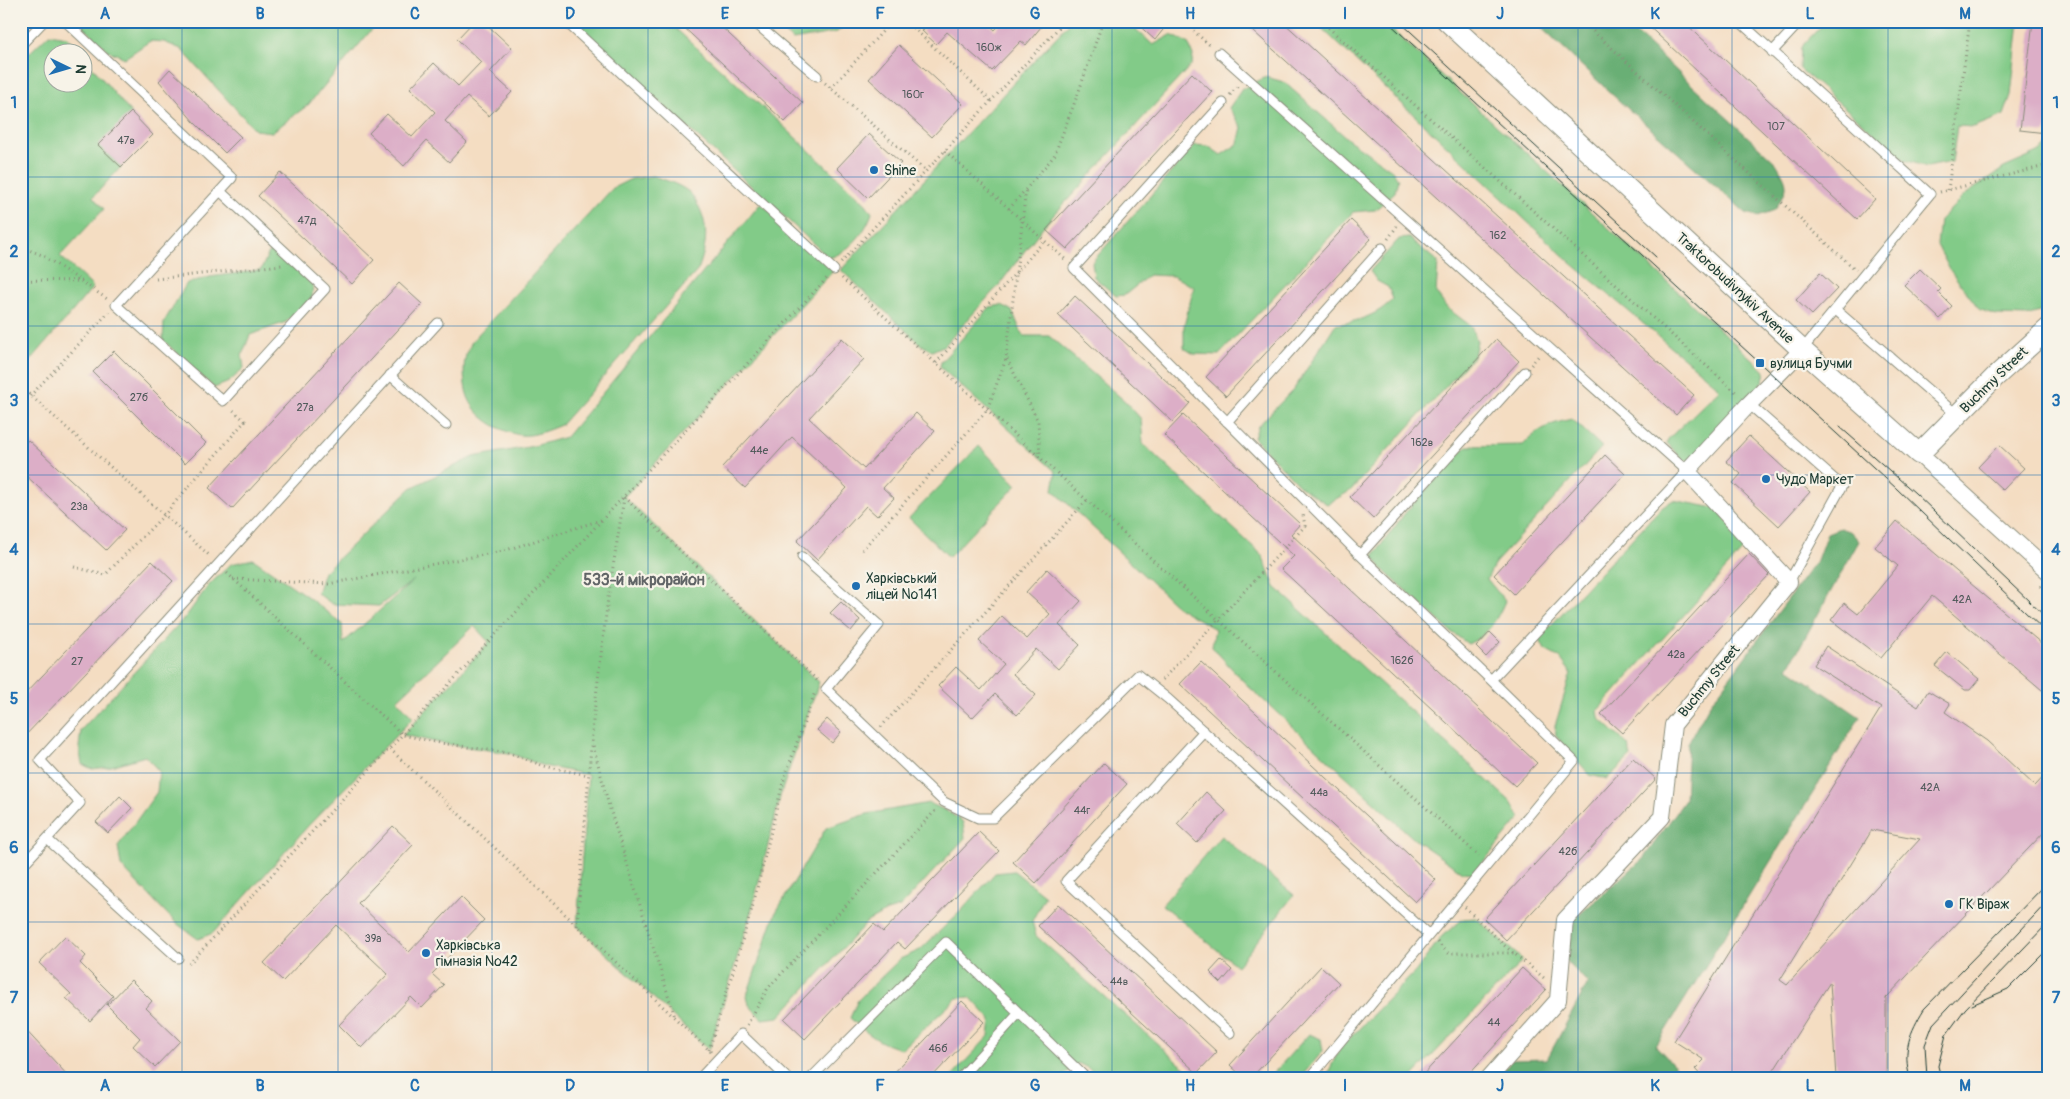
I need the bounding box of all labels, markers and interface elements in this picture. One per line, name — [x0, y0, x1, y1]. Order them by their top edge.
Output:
text: A — [100, 4, 111, 24]
text: B — [255, 4, 265, 24]
text: C — [410, 4, 420, 24]
text: D — [565, 4, 575, 24]
text: E — [721, 4, 730, 24]
text: F — [875, 4, 885, 24]
text: G — [1030, 4, 1041, 24]
text: H — [1185, 4, 1195, 24]
text: I — [1343, 4, 1347, 24]
text: J — [1496, 4, 1504, 24]
text: K — [1650, 4, 1660, 24]
text: L — [1805, 4, 1815, 24]
text: M — [1959, 4, 1971, 24]
house number: 160ж — [976, 41, 1002, 54]
north arrow — [42, 42, 92, 92]
text: N — [72, 64, 89, 75]
house number: 160г — [902, 88, 924, 101]
text: 1 — [11, 93, 17, 113]
text: 1 — [2053, 93, 2059, 113]
house number: 107 — [1767, 120, 1785, 133]
house number: 47в — [117, 134, 135, 147]
place label: Shine — [884, 162, 916, 179]
marker: Shine — [868, 164, 880, 176]
house number: 47д — [298, 214, 317, 227]
house number: 162 — [1490, 229, 1506, 242]
street label: Traktorobudivnykiv Avenue — [1673, 229, 1797, 347]
text: 2 — [10, 242, 19, 262]
text: 2 — [2052, 242, 2061, 262]
street label: Buchmy Street — [1956, 343, 2032, 417]
place label: вулиця Бучми — [1770, 355, 1852, 372]
marker: вулиця Бучми — [1754, 357, 1766, 369]
text: 3 — [10, 391, 19, 411]
house number: 27б — [130, 391, 149, 404]
text: 3 — [2052, 391, 2061, 411]
house number: 27а — [296, 401, 314, 414]
house number: 162в — [1411, 436, 1433, 449]
house number: 44е — [750, 444, 769, 457]
place label: Чудо Маркет — [1776, 471, 1854, 488]
marker: Чудо Маркет — [1760, 473, 1772, 485]
house number: 23а — [70, 500, 88, 513]
text: 4 — [9, 540, 19, 560]
text: 4 — [2051, 540, 2061, 560]
district label: 533-й мікрорайон — [583, 570, 705, 590]
place label: Харківський ліцей №141 — [866, 570, 937, 603]
marker: Харківський ліцей №141 — [850, 580, 862, 592]
house number: 42А — [1952, 593, 1972, 606]
street label: Buchmy Street — [1675, 641, 1744, 721]
house number: 42а — [1667, 648, 1685, 661]
house number: 162б — [1390, 654, 1414, 667]
house number: 27 — [71, 655, 83, 668]
text: 5 — [10, 689, 19, 709]
text: 5 — [2052, 689, 2061, 709]
house number: 42А — [1920, 781, 1940, 794]
house number: 44а — [1310, 786, 1328, 799]
house number: 44г — [1074, 804, 1091, 817]
text: 6 — [9, 838, 19, 858]
text: 6 — [2051, 838, 2061, 858]
house number: 42б — [1559, 845, 1578, 858]
place label: ГК Віраж — [1959, 896, 2009, 913]
marker: ГК Віраж — [1943, 898, 1955, 910]
house number: 39а — [365, 932, 381, 945]
place label: Харківська гімназія №42 — [436, 937, 518, 970]
marker: Харківська гімназія №42 — [420, 947, 432, 959]
house number: 44в — [1110, 975, 1128, 988]
text: 7 — [10, 988, 19, 1008]
text: 7 — [2052, 988, 2061, 1008]
house number: 44 — [1488, 1016, 1501, 1029]
house number: 46б — [928, 1042, 948, 1055]
text: A — [100, 1076, 111, 1096]
text: B — [255, 1076, 265, 1096]
text: C — [410, 1076, 420, 1096]
text: D — [565, 1076, 575, 1096]
text: E — [721, 1076, 730, 1096]
text: F — [875, 1076, 885, 1096]
text: G — [1030, 1076, 1041, 1096]
text: H — [1185, 1076, 1195, 1096]
text: I — [1343, 1076, 1347, 1096]
text: J — [1496, 1076, 1504, 1096]
text: K — [1650, 1076, 1660, 1096]
text: L — [1805, 1076, 1815, 1096]
text: M — [1959, 1076, 1971, 1096]

